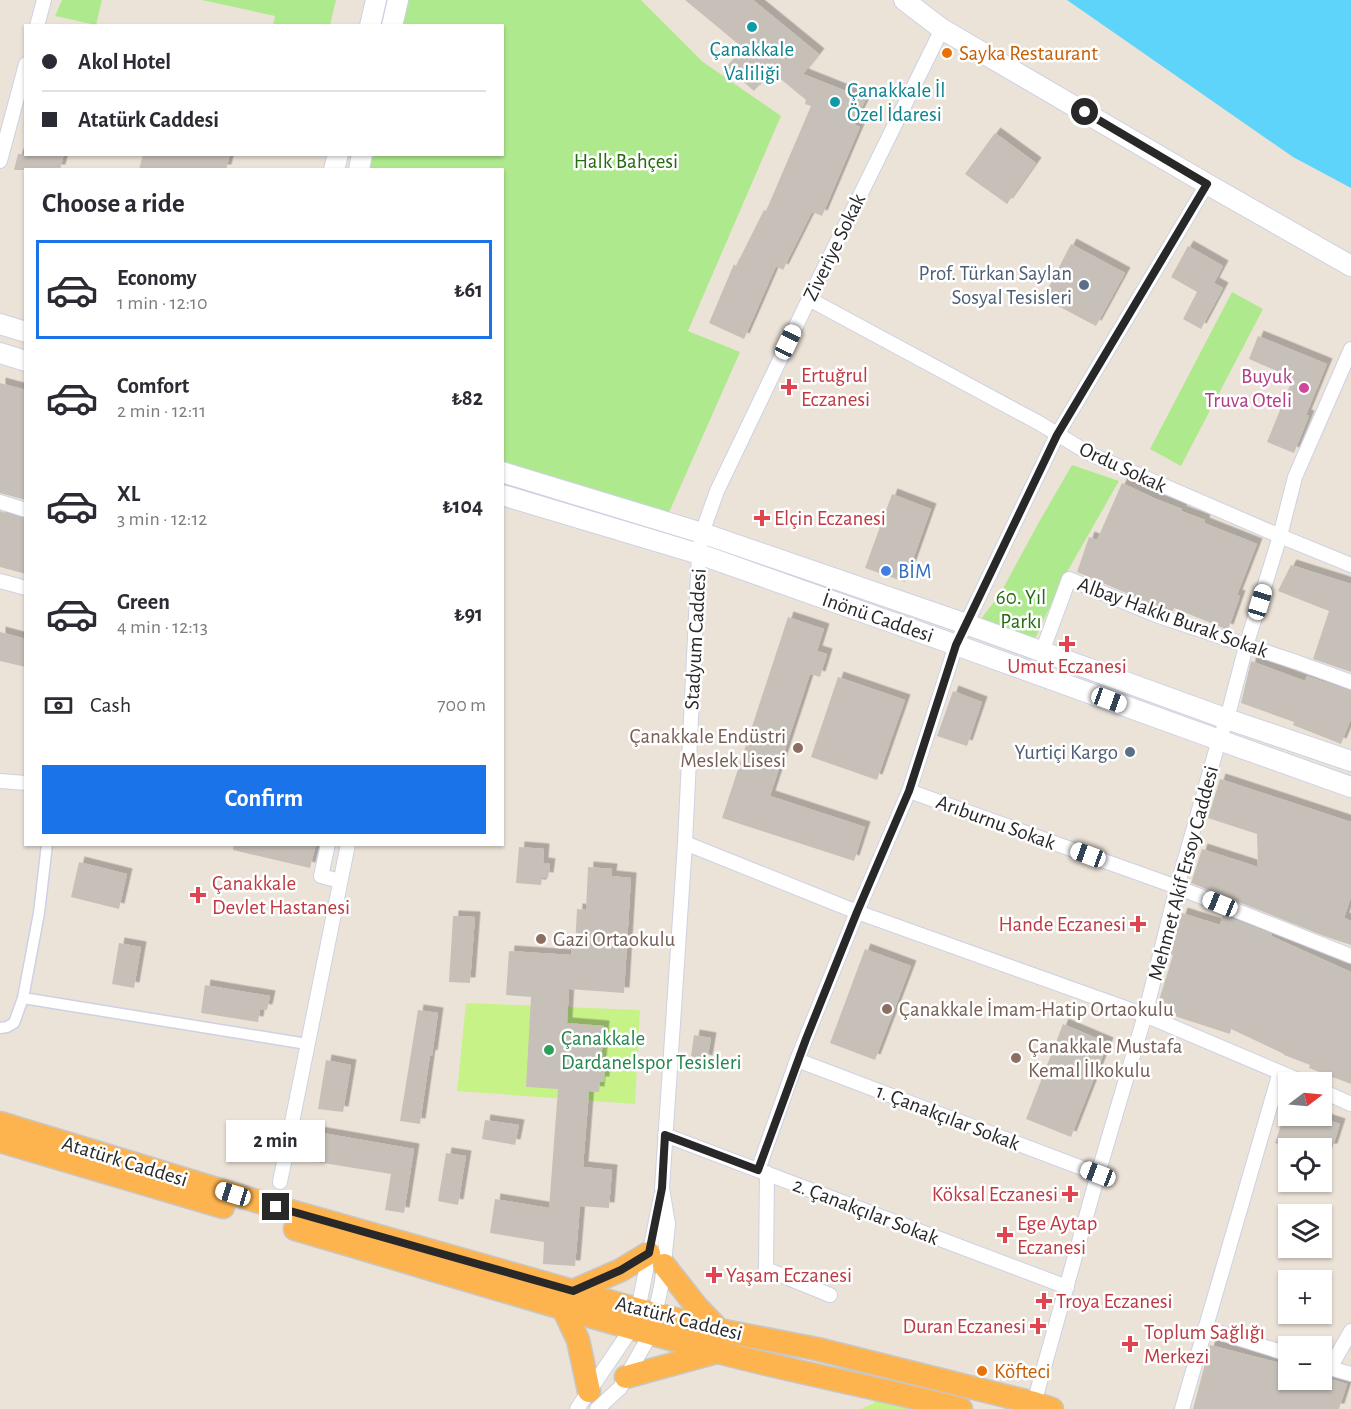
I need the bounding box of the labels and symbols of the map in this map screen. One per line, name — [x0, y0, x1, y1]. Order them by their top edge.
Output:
marker: Çanakkale Valiliği — [745, 20, 759, 34]
place label: Çanakkale Valiliği — [710, 39, 794, 84]
place label: Sayka Restaurant — [959, 43, 1098, 64]
marker: Sayka Restaurant — [940, 46, 954, 60]
place label: Çanakkale İl Özel İdaresi — [847, 79, 946, 125]
marker: Çanakkale İl Özel İdaresi — [828, 95, 842, 109]
route start — [1071, 98, 1098, 125]
park label: Halk Bahçesi — [574, 151, 678, 172]
street label: Ziveriye Sokak — [800, 190, 870, 304]
place label: Prof. Türkan Saylan Sosyal Tesisleri — [919, 263, 1072, 308]
marker: Prof. Türkan Saylan Sosyal Tesisleri — [1077, 278, 1091, 292]
car — [772, 322, 804, 362]
place label: Ertuğrul Eczanesi — [801, 365, 870, 410]
place label: Buyuk Truva Oteli — [1204, 366, 1292, 411]
marker: Ertuğrul Eczanesi — [782, 380, 796, 394]
marker: Buyuk Truva Oteli — [1297, 381, 1311, 395]
street label: Ordu Sokak — [1076, 438, 1170, 497]
place label: Elçin Eczanesi — [774, 508, 886, 529]
marker: Elçin Eczanesi — [755, 511, 769, 525]
place label: BİM — [898, 560, 931, 582]
marker: BİM — [879, 564, 893, 578]
street label: Stadyum Caddesi — [681, 568, 710, 710]
street label: Albay Hakkı Burak Sokak — [1075, 573, 1271, 662]
car — [1246, 582, 1274, 622]
park label: 60. Yıl Parkı — [996, 587, 1046, 632]
street label: İnönü Caddesi — [819, 588, 937, 646]
marker: Umut Eczanesi — [1060, 637, 1074, 651]
place label: Umut Eczanesi — [1007, 656, 1127, 677]
car — [1089, 685, 1129, 715]
place label: Çanakkale Endüstri Meslek Lisesi — [630, 726, 786, 771]
marker: Çanakkale Endüstri Meslek Lisesi — [791, 741, 805, 755]
place label: Yurtiçi Kargo — [1014, 742, 1118, 763]
marker: Yurtiçi Kargo — [1123, 745, 1137, 759]
street label: Mehmet Akif Ersoy Caddesi — [1145, 763, 1222, 983]
street label: Arıburnu Sokak — [933, 791, 1059, 854]
car — [1068, 840, 1108, 870]
place label: Çanakkale Devlet Hastanesi — [212, 873, 350, 918]
marker: Çanakkale Devlet Hastanesi — [189, 886, 207, 904]
car — [1200, 889, 1240, 919]
place label: Hande Eczanesi — [999, 914, 1126, 935]
marker: Hande Eczanesi — [1131, 917, 1145, 931]
place label: Gazi Ortaokulu — [553, 929, 676, 950]
marker: Gazi Ortaokulu — [534, 932, 548, 946]
place label: Çanakkale İmam-Hatip Ortaokulu — [899, 998, 1174, 1020]
marker: Çanakkale İmam-Hatip Ortaokulu — [880, 1002, 894, 1016]
place label: Çanakkale Dardanelspor Tesisleri — [561, 1028, 742, 1073]
place label: Çanakkale Mustafa Kemal İlkokulu — [1028, 1036, 1183, 1081]
marker: Çanakkale Dardanelspor Tesisleri — [542, 1043, 556, 1057]
marker: Çanakkale Mustafa Kemal İlkokulu — [1009, 1051, 1023, 1065]
north arrow — [1278, 1072, 1332, 1126]
street label: 1. Çanakçılar Sokak — [873, 1080, 1023, 1155]
callout: 2 min — [226, 1120, 326, 1162]
street label: Atatürk Caddesi — [60, 1132, 190, 1191]
car — [1078, 1159, 1118, 1189]
street label: 2. Çanakçılar Sokak — [790, 1174, 942, 1249]
car — [213, 1180, 253, 1208]
place label: Köksal Eczanesi — [932, 1184, 1058, 1205]
marker: Köksal Eczanesi — [1063, 1187, 1077, 1201]
route end — [262, 1193, 289, 1220]
place label: Ege Aytap Eczanesi — [1017, 1213, 1097, 1258]
marker: Ege Aytap Eczanesi — [998, 1228, 1012, 1242]
place label: Yaşam Eczanesi — [726, 1265, 852, 1286]
marker: Yaşam Eczanesi — [707, 1268, 721, 1282]
place label: Troya Eczanesi — [1056, 1291, 1173, 1312]
street label: Atatürk Caddesi — [613, 1293, 745, 1344]
marker: Troya Eczanesi — [1037, 1294, 1051, 1308]
place label: Duran Eczanesi — [902, 1316, 1026, 1337]
marker: Duran Eczanesi — [1031, 1319, 1045, 1333]
place label: Toplum Sağlığı Merkezi — [1144, 1322, 1265, 1367]
marker: Toplum Sağlığı Merkezi — [1121, 1335, 1139, 1353]
place label: Köfteci — [994, 1361, 1051, 1382]
marker: Köfteci — [975, 1364, 989, 1378]

